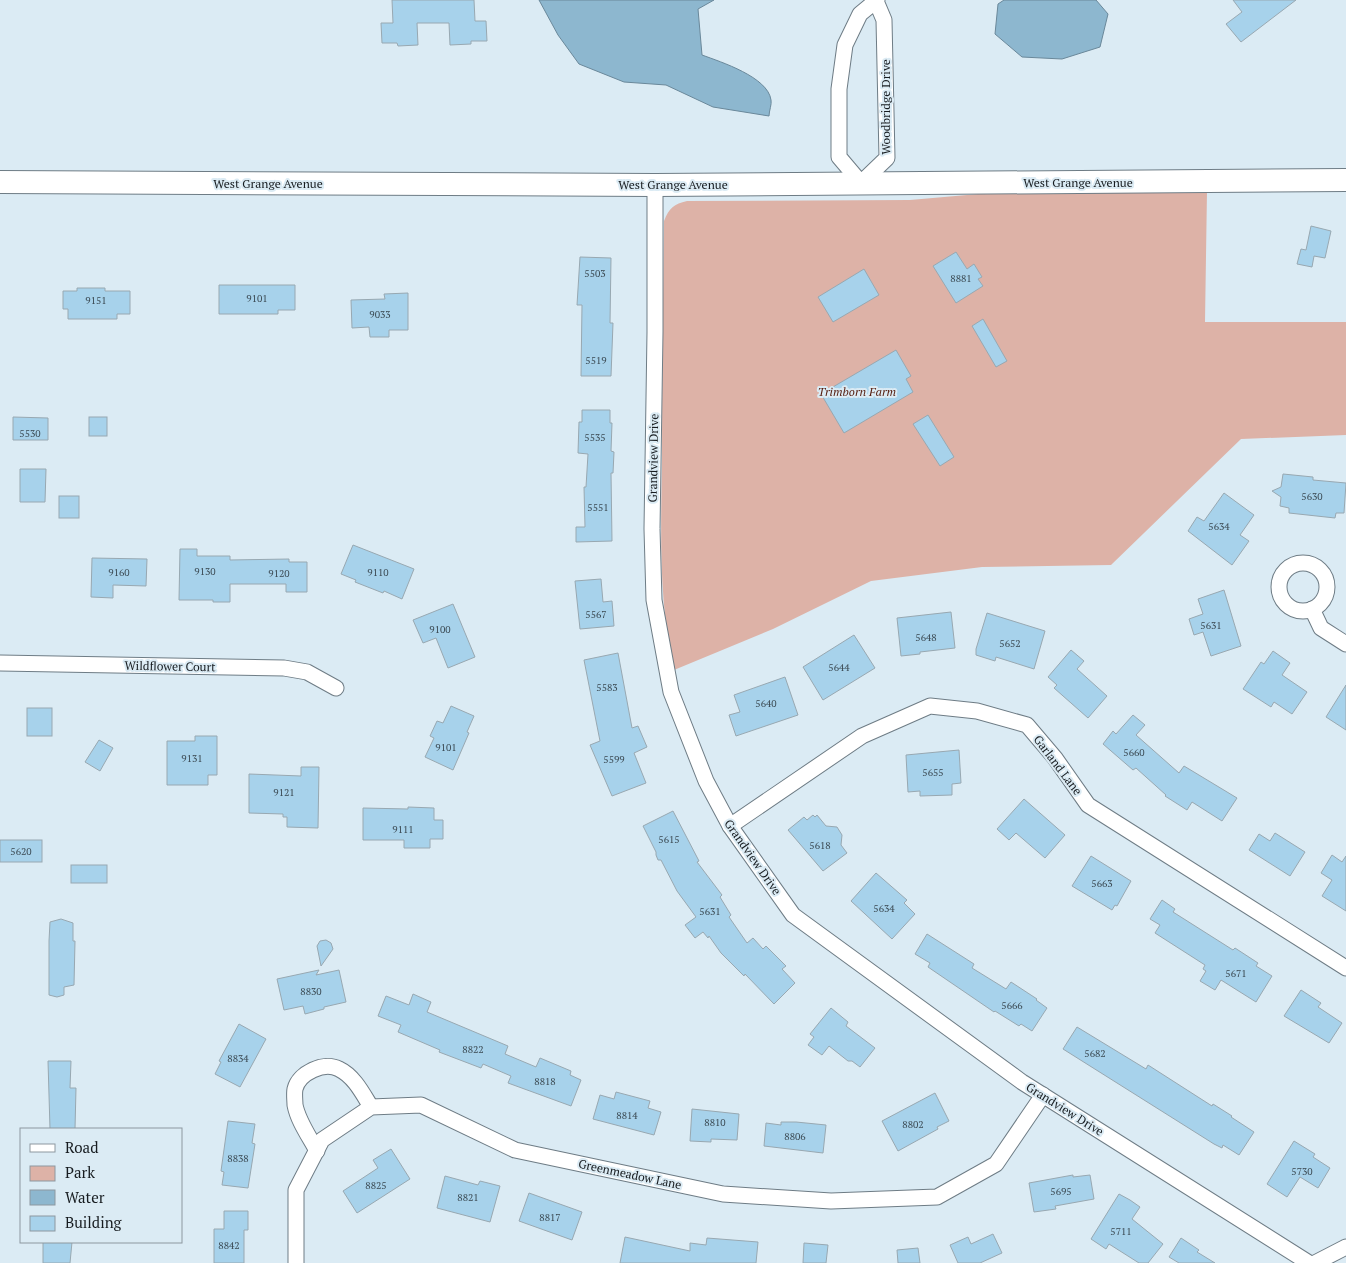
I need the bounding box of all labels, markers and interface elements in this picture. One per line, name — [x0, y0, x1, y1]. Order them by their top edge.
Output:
street label: Woodbridge Drive — [878, 59, 893, 155]
street label: West Grange Avenue — [1023, 175, 1133, 190]
street label: West Grange Avenue — [213, 176, 323, 191]
street label: West Grange Avenue — [618, 177, 728, 192]
house number: 5503 — [584, 267, 606, 280]
house number: 8881 — [950, 272, 972, 285]
house number: 9101 — [246, 292, 268, 305]
house number: 9151 — [85, 294, 107, 307]
house number: 9033 — [369, 308, 391, 321]
house number: 5519 — [585, 354, 607, 367]
park label: Trimborn Farm — [818, 384, 896, 399]
street label: Grandview Drive — [645, 414, 661, 502]
house number: 5530 — [19, 427, 41, 440]
house number: 5535 — [584, 431, 606, 444]
house number: 5630 — [1301, 490, 1323, 503]
house number: 5551 — [587, 501, 609, 514]
house number: 5634 — [1208, 520, 1230, 533]
house number: 9130 — [194, 565, 216, 578]
house number: 9160 — [108, 566, 130, 579]
house number: 9110 — [367, 566, 389, 579]
house number: 9120 — [268, 567, 290, 580]
house number: 5567 — [585, 608, 607, 621]
house number: 5631 — [1200, 619, 1222, 632]
house number: 9100 — [429, 623, 451, 636]
house number: 5648 — [915, 631, 937, 644]
house number: 5652 — [999, 637, 1021, 650]
street label: Wildflower Court — [124, 658, 216, 674]
house number: 5644 — [828, 661, 850, 674]
house number: 5583 — [596, 681, 618, 694]
house number: 5640 — [755, 697, 777, 710]
street label: Garland Lane — [1031, 732, 1085, 798]
house number: 9101 — [435, 741, 457, 754]
house number: 5660 — [1123, 746, 1145, 759]
house number: 9131 — [181, 752, 203, 765]
house number: 5599 — [603, 753, 625, 766]
house number: 5655 — [922, 766, 944, 779]
house number: 9121 — [273, 786, 295, 799]
street label: Grandview Drive — [721, 816, 785, 898]
house number: 9111 — [392, 823, 414, 836]
house number: 5615 — [658, 833, 680, 846]
house number: 5618 — [809, 839, 831, 852]
house number: 5620 — [10, 845, 32, 858]
house number: 5663 — [1091, 877, 1113, 890]
house number: 5634 — [873, 902, 895, 915]
house number: 5631 — [699, 905, 721, 918]
house number: 5671 — [1225, 967, 1247, 980]
house number: 8830 — [300, 985, 322, 998]
house number: 5666 — [1001, 999, 1023, 1012]
house number: 8822 — [462, 1043, 484, 1056]
house number: 5682 — [1084, 1047, 1106, 1060]
house number: 8834 — [227, 1052, 249, 1065]
house number: 8818 — [534, 1075, 556, 1088]
street label: Grandview Drive — [1023, 1079, 1107, 1139]
house number: 8814 — [616, 1109, 638, 1122]
house number: 8810 — [704, 1116, 726, 1129]
house number: 8802 — [902, 1118, 924, 1131]
legend — [20, 1128, 182, 1243]
house number: 8806 — [784, 1130, 806, 1143]
text: Road — [65, 1137, 98, 1157]
house number: 8838 — [227, 1152, 249, 1165]
street label: Greenmeadow Lane — [577, 1156, 683, 1192]
text: Park — [65, 1162, 95, 1182]
house number: 5730 — [1291, 1165, 1313, 1178]
house number: 8825 — [365, 1179, 387, 1192]
house number: 5695 — [1050, 1185, 1072, 1198]
text: Water — [65, 1187, 105, 1207]
house number: 8821 — [457, 1191, 479, 1204]
house number: 8817 — [539, 1211, 561, 1224]
text: Building — [65, 1212, 123, 1232]
house number: 5711 — [1110, 1225, 1132, 1238]
house number: 8842 — [218, 1239, 240, 1252]

